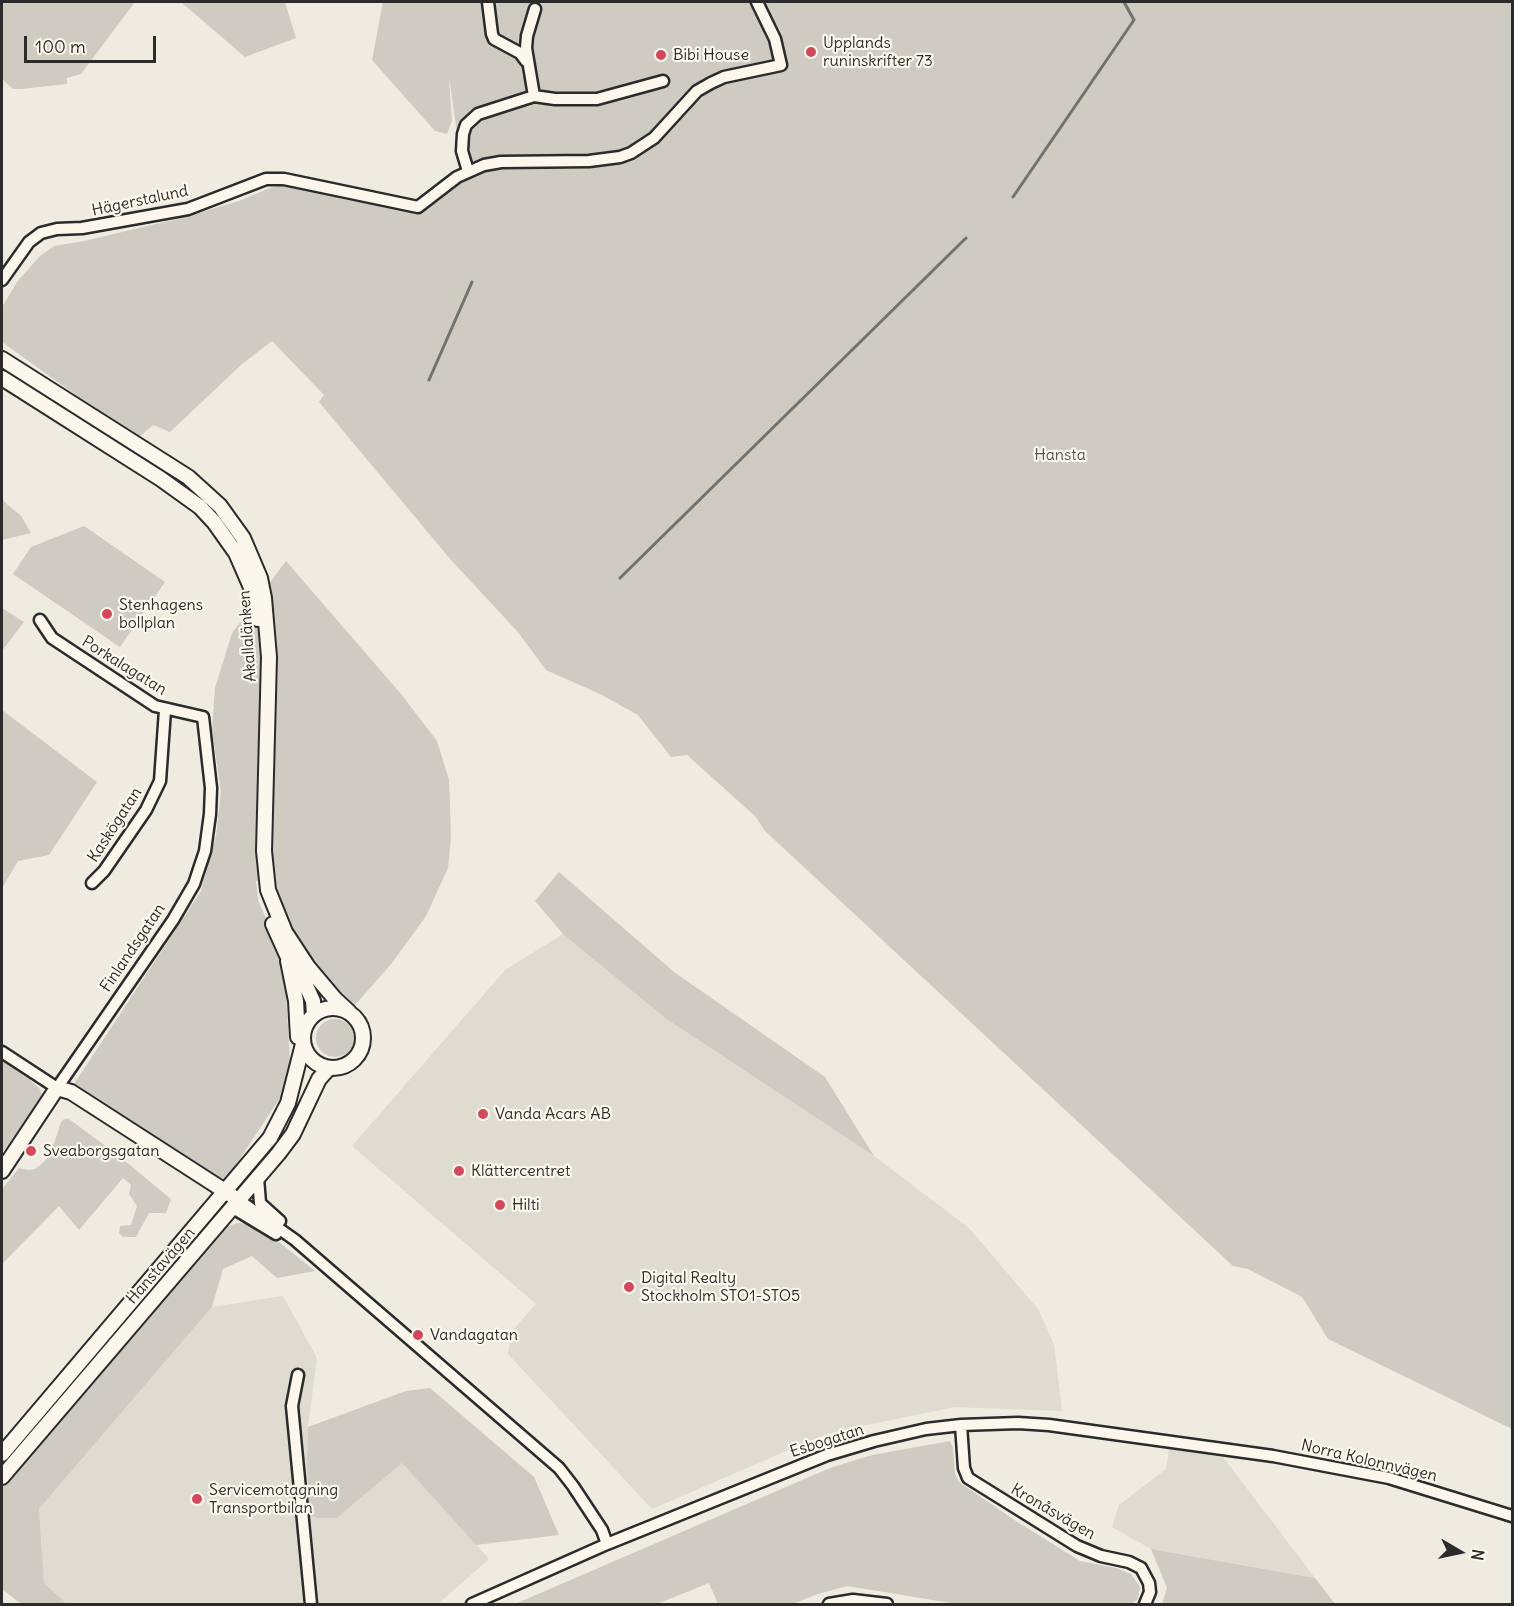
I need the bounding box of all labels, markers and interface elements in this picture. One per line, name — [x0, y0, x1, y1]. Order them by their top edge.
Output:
scale bar — [27, 24, 159, 62]
place label: Upplands runinskrifter 73 — [823, 33, 933, 71]
text: 100 m — [35, 35, 86, 58]
place label: Bibi House — [673, 45, 749, 65]
marker: Upplands runinskrifter 73 — [804, 45, 818, 59]
marker: Bibi House — [654, 48, 668, 62]
street label: Hägerstalund — [90, 181, 190, 221]
park label: Hansta — [1034, 445, 1086, 465]
street label: Akallalänken — [235, 590, 261, 682]
place label: Stenhagens bollplan — [119, 595, 203, 633]
marker: Stenhagens bollplan — [100, 607, 114, 621]
street label: Porkalagatan — [78, 632, 170, 700]
street label: Kaskögatan — [84, 784, 146, 866]
street label: Finlandsgatan — [96, 900, 170, 996]
place label: Vanda Acars AB — [495, 1104, 611, 1124]
marker: Vanda Acars AB — [476, 1107, 490, 1121]
place label: Sveaborgsgatan — [43, 1141, 159, 1161]
marker: Sveaborgsgatan — [24, 1144, 38, 1158]
place label: Klättercentret — [471, 1161, 570, 1181]
marker: Klättercentret — [452, 1164, 466, 1178]
place label: Hilti — [512, 1195, 540, 1215]
marker: Hilti — [493, 1198, 507, 1212]
street label: Hanstavägen — [123, 1224, 199, 1308]
place label: Digital Realty Stockholm STO1-STO5 — [641, 1268, 800, 1306]
marker: Digital Realty Stockholm STO1-STO5 — [622, 1280, 636, 1294]
place label: Vandagatan — [430, 1325, 518, 1345]
marker: Vandagatan — [411, 1328, 425, 1342]
street label: Esbogatan — [788, 1420, 866, 1462]
street label: Norra Kolonnvägen — [1299, 1436, 1439, 1486]
place label: Servicemotagning Transportbilan — [209, 1480, 338, 1518]
street label: Kronåsvägen — [1007, 1480, 1099, 1544]
marker: Servicemotagning Transportbilan — [190, 1492, 204, 1506]
north arrow — [1430, 1522, 1490, 1582]
text: N — [1467, 1548, 1489, 1562]

